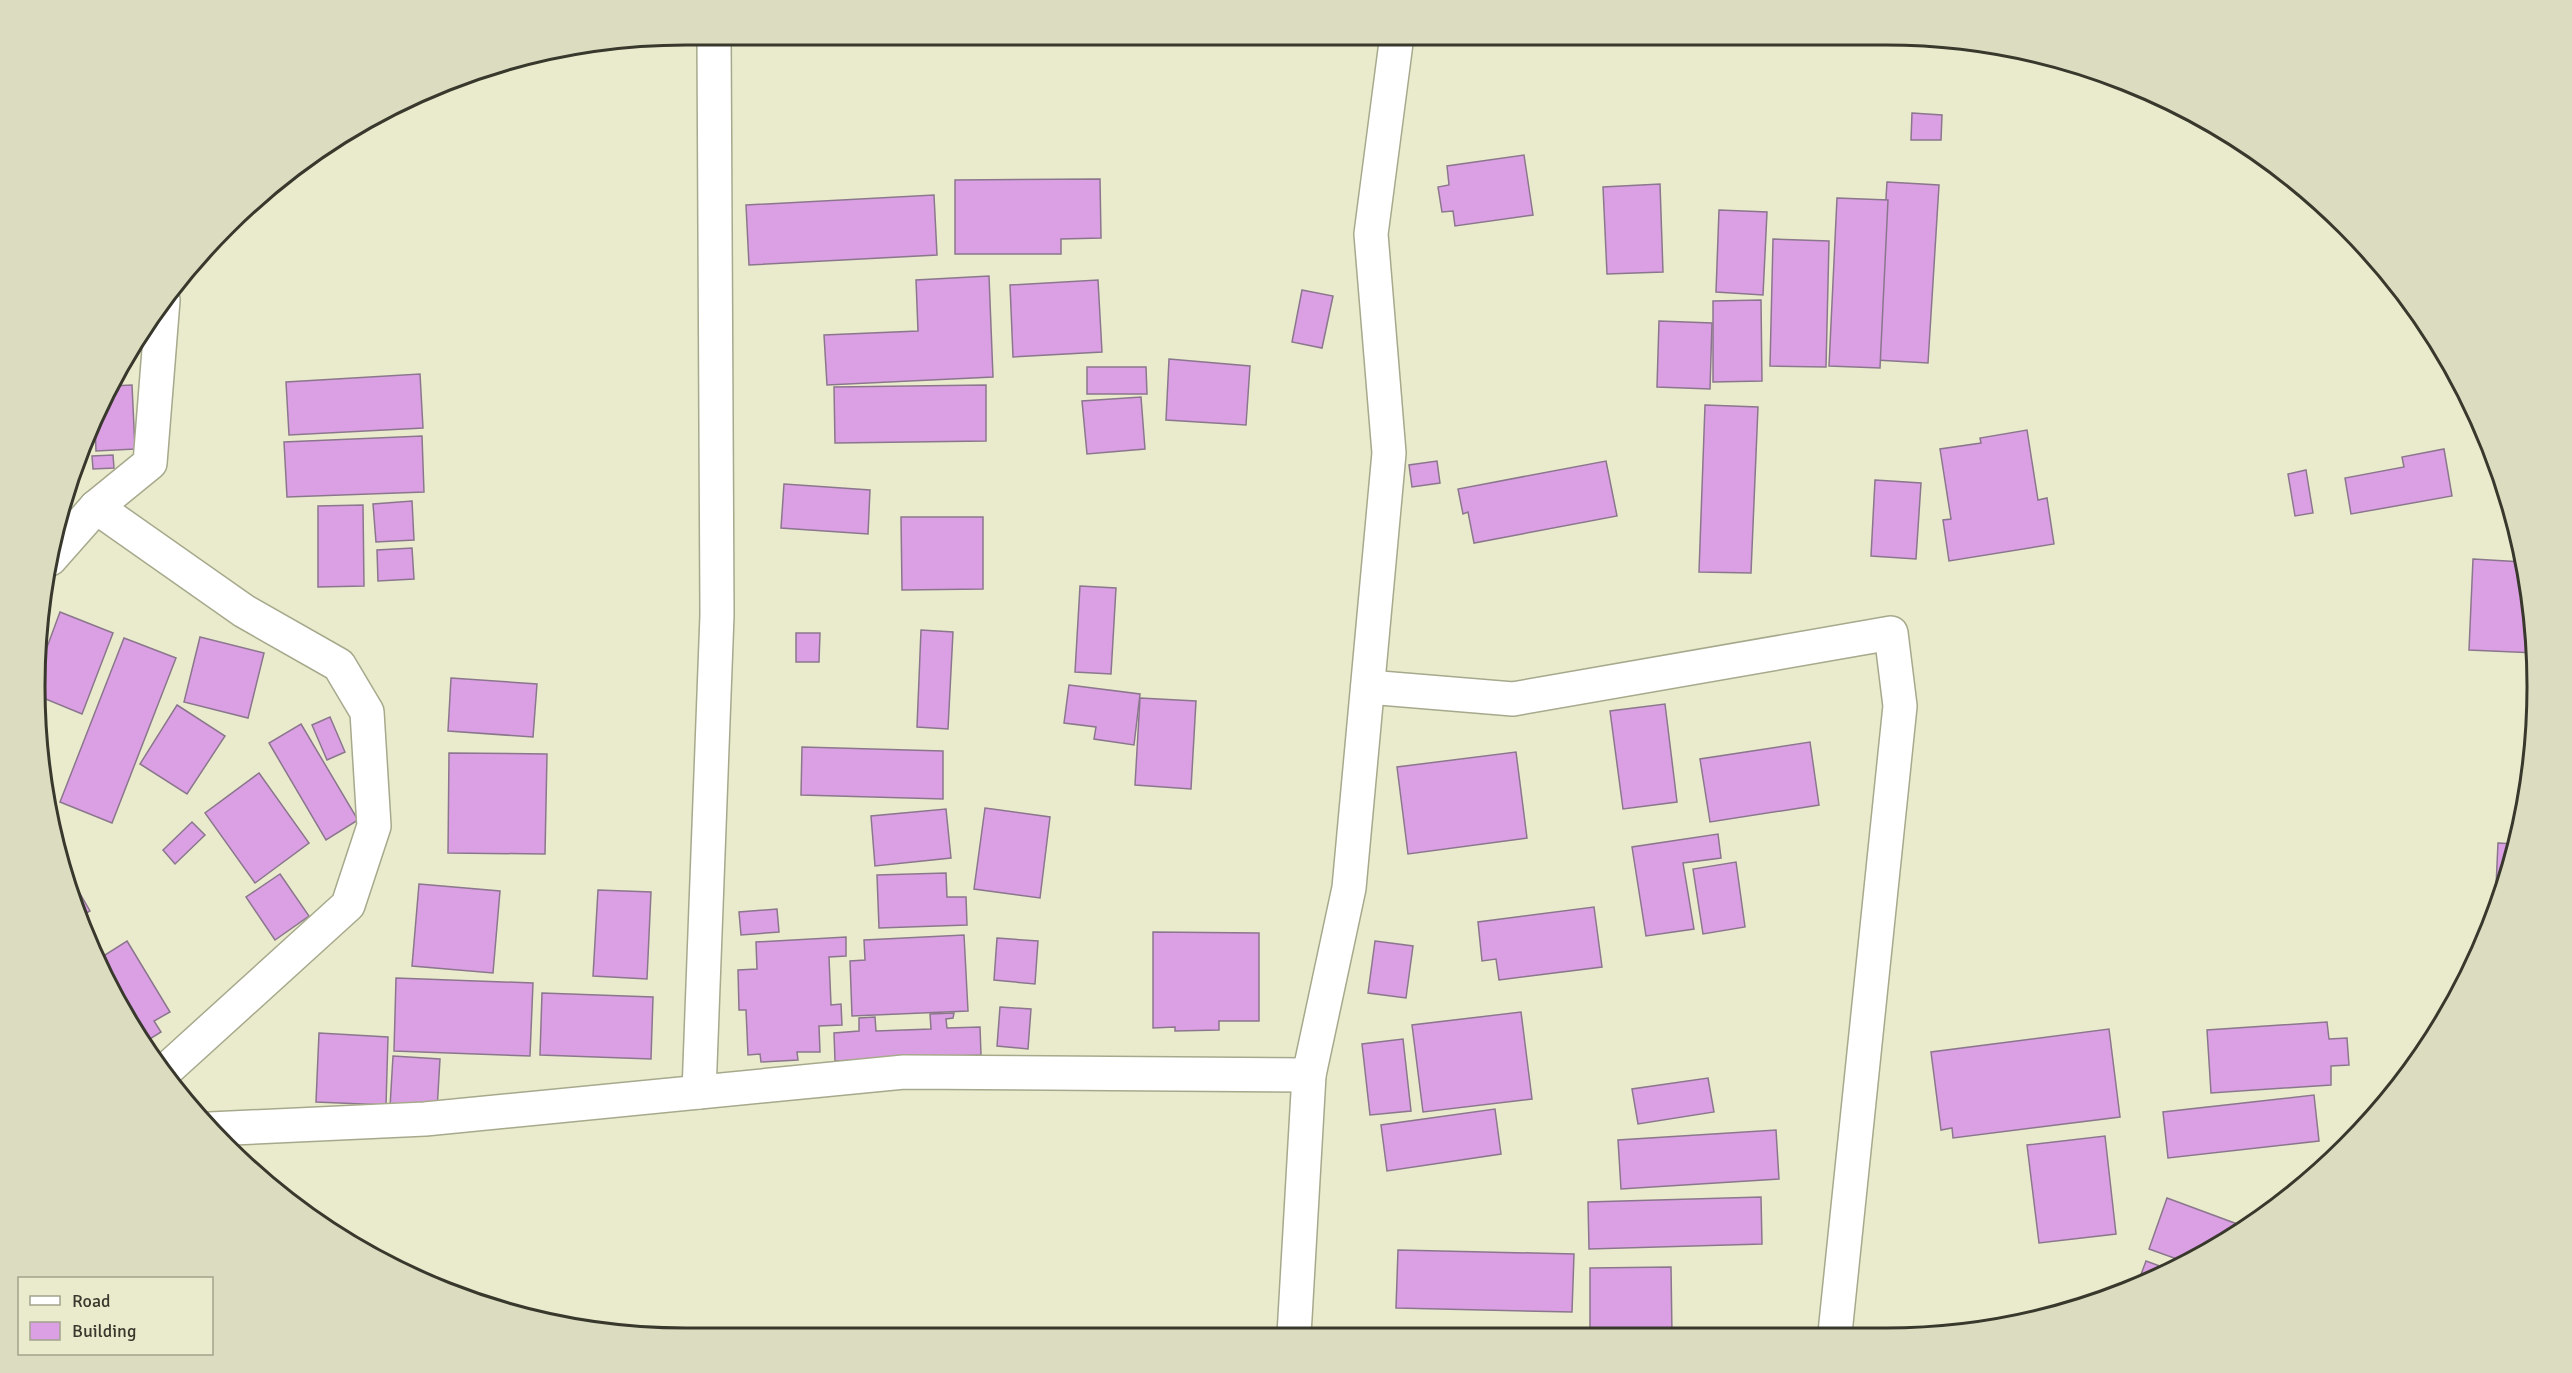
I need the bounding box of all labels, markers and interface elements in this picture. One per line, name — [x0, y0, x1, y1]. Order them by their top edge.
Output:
legend — [18, 1277, 213, 1355]
text: Road — [72, 1290, 111, 1312]
text: Building — [72, 1320, 136, 1342]

